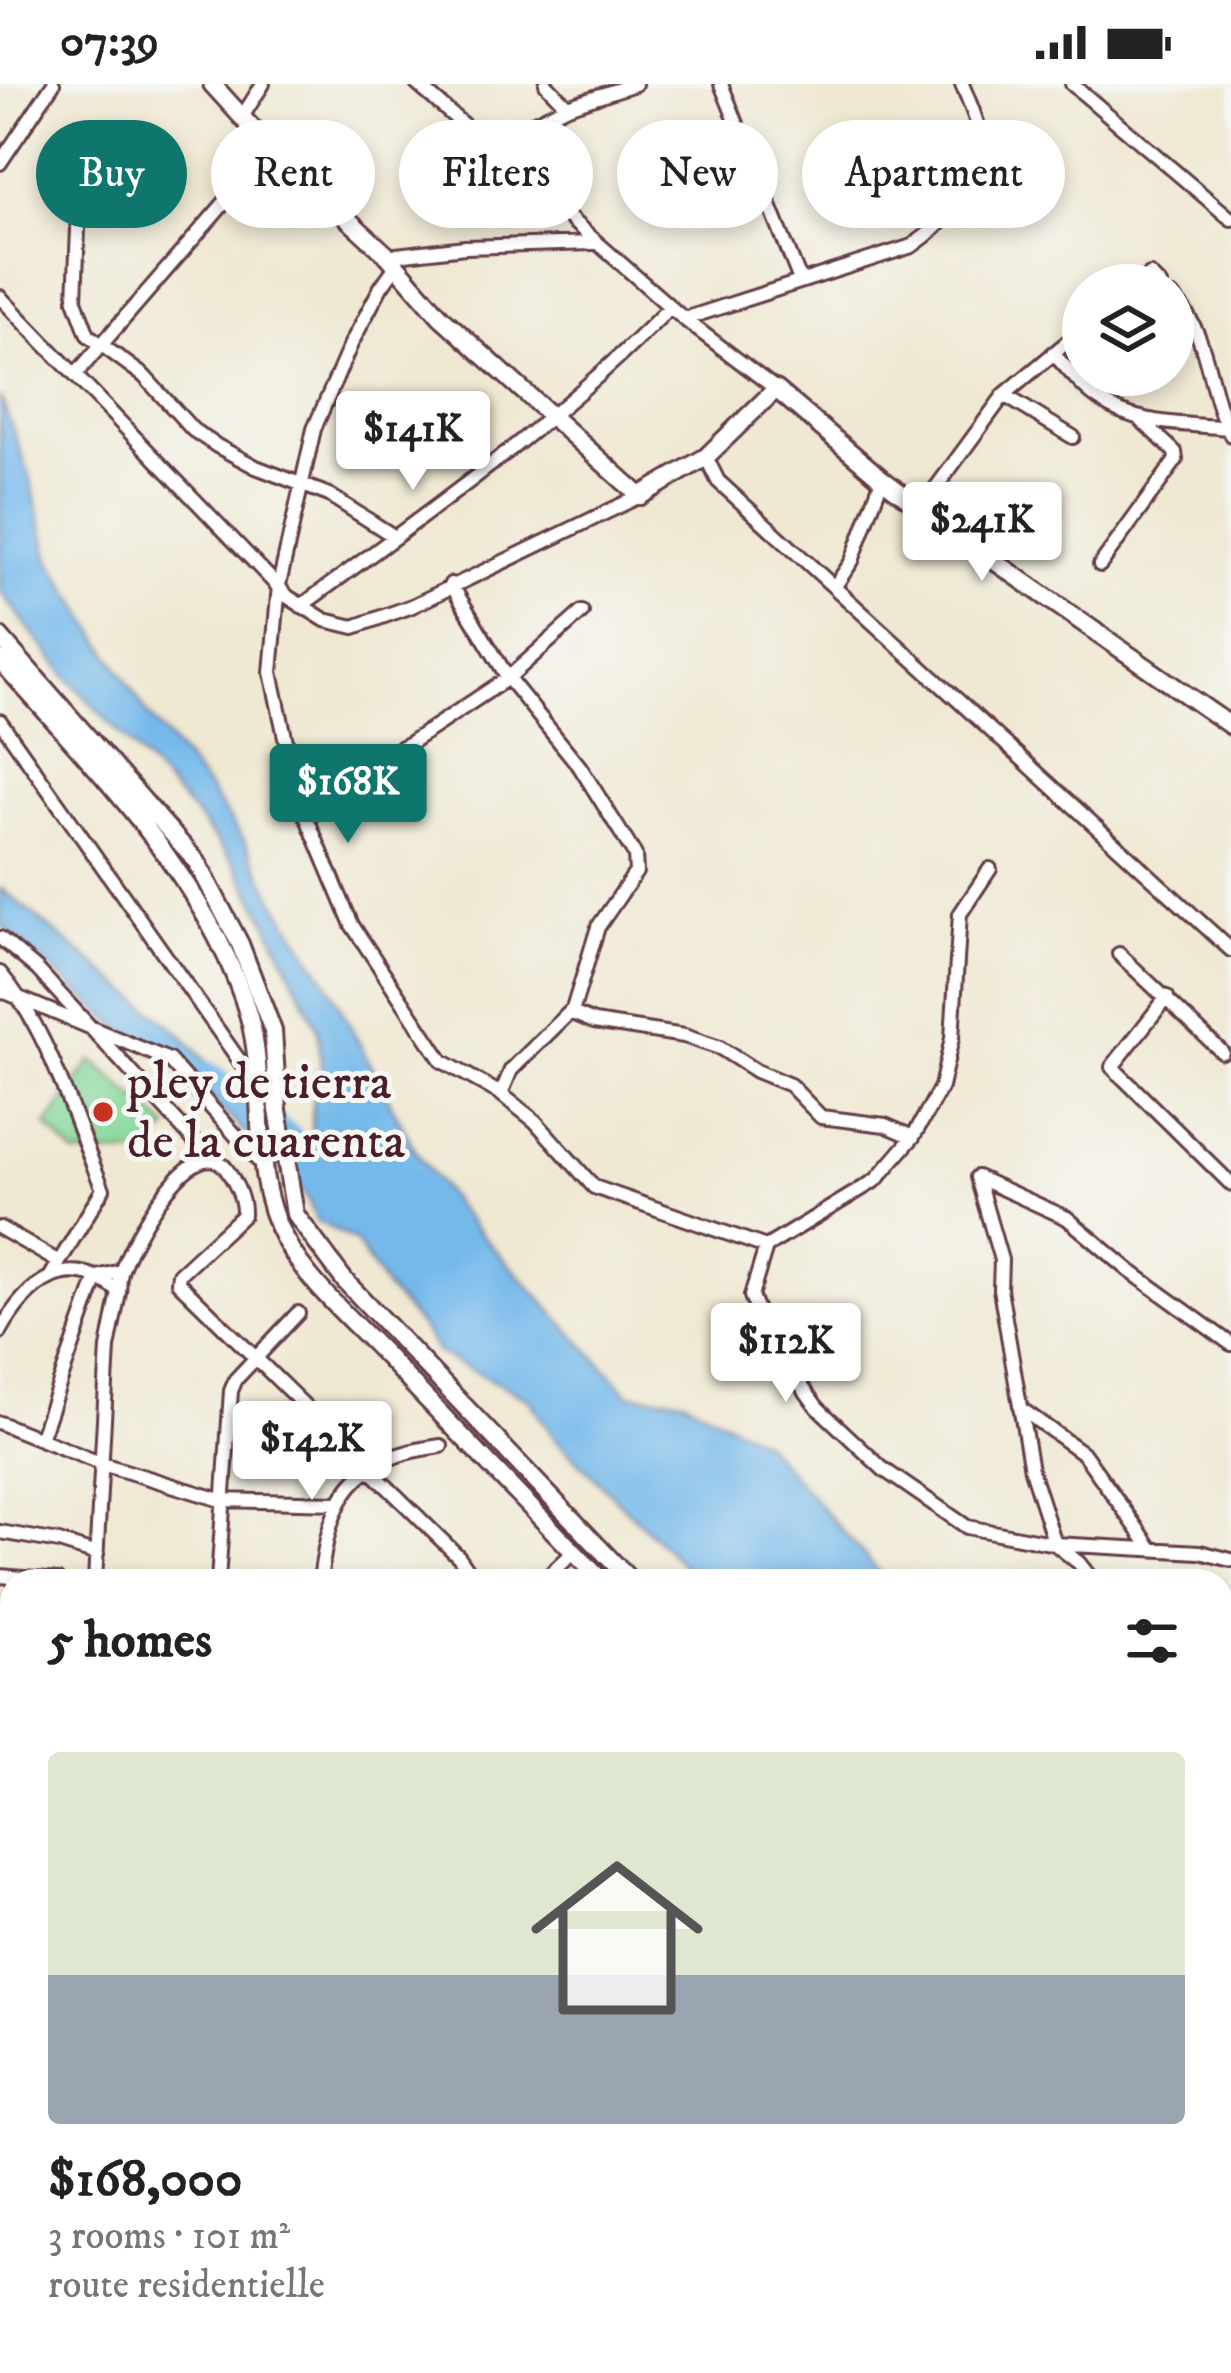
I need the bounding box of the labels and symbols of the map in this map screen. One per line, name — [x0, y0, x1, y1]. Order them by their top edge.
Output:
pin: $141K — [329, 391, 497, 493]
pin: $241K — [898, 482, 1066, 584]
pin: $168K — [264, 744, 432, 846]
place label: pley de tierra de la cuarenta — [126, 1051, 405, 1174]
marker: pley de tierra de la cuarenta — [90, 1099, 116, 1125]
pin: $112K — [702, 1303, 870, 1405]
pin: $142K — [228, 1401, 396, 1503]

